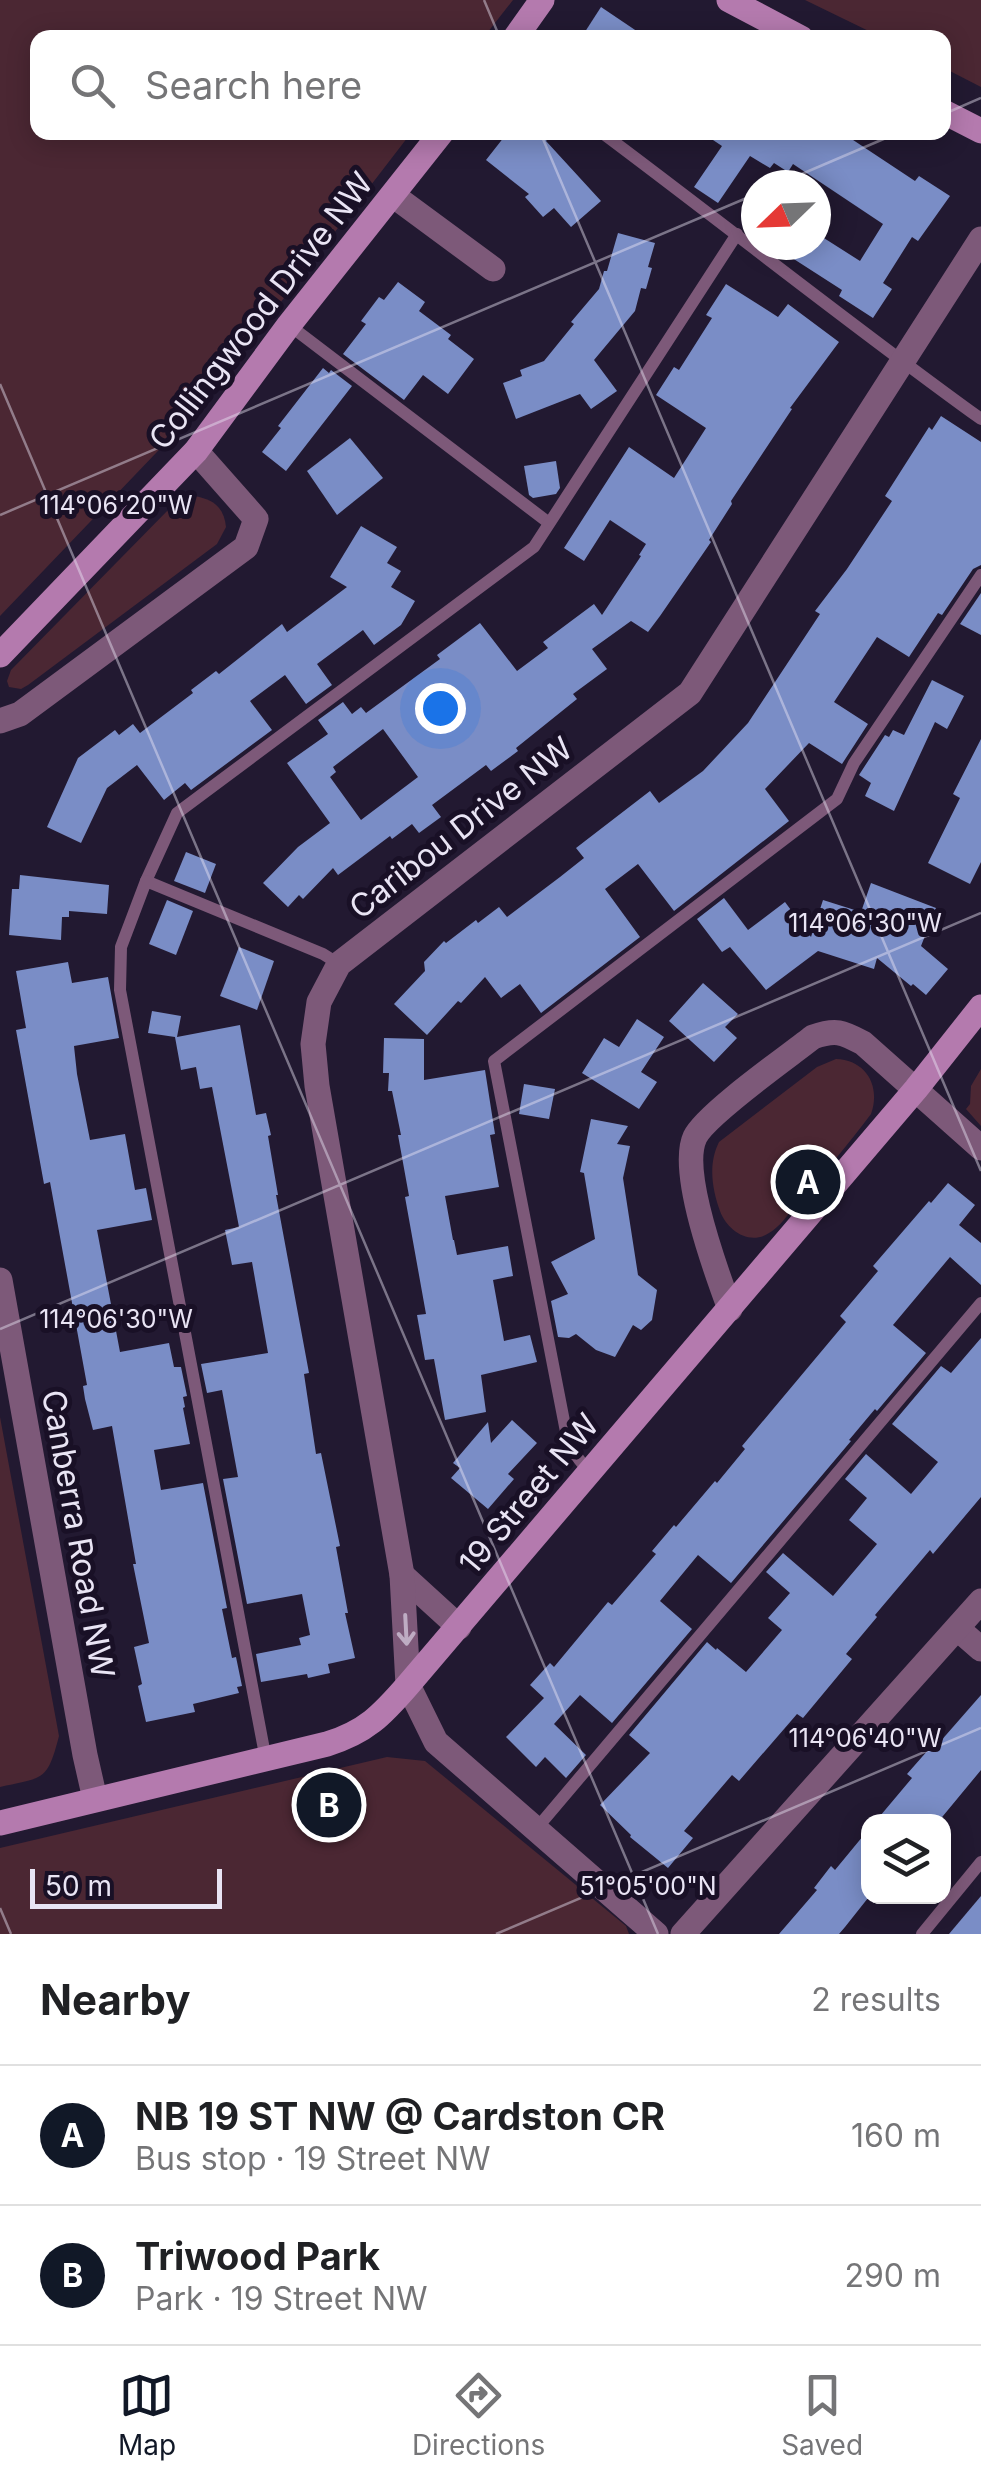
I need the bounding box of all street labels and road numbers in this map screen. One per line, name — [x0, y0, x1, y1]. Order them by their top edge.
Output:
street label: Collingwood Drive NW — [140, 164, 381, 457]
street label: Caribou Drive NW — [341, 728, 580, 927]
street label: Canberra Road NW — [34, 1387, 123, 1681]
street label: 19 Street NW — [450, 1406, 607, 1582]

